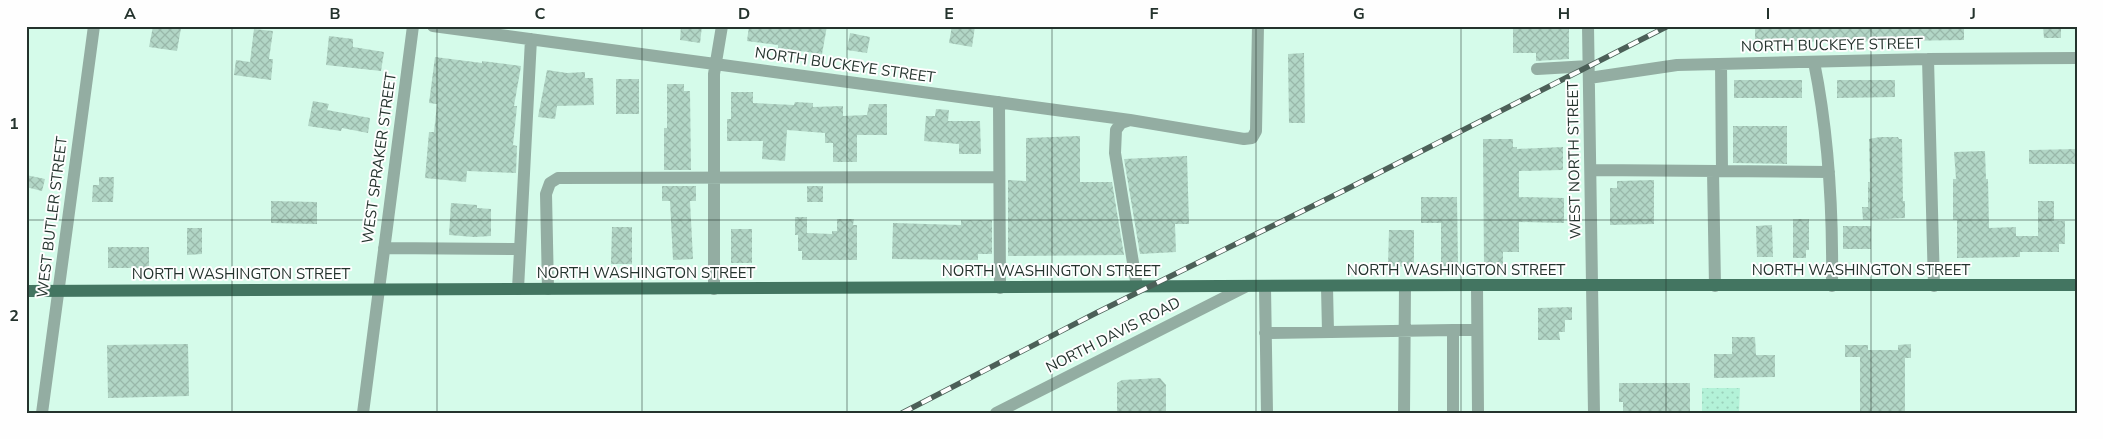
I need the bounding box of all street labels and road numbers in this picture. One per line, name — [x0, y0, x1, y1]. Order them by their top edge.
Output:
street label: NORTH BUCKEYE STREET — [1741, 33, 1923, 57]
street label: NORTH BUCKEYE STREET — [753, 42, 937, 88]
street label: WEST SPRAKER STREET — [357, 71, 401, 245]
street label: WEST NORTH STREET — [1563, 81, 1585, 239]
street label: WEST BUTLER STREET — [32, 135, 72, 299]
street label: NORTH WASHINGTON STREET — [1347, 260, 1565, 280]
street label: NORTH WASHINGTON STREET — [1752, 260, 1970, 280]
street label: NORTH WASHINGTON STREET — [942, 261, 1160, 281]
street label: NORTH WASHINGTON STREET — [537, 263, 755, 283]
street label: NORTH WASHINGTON STREET — [132, 264, 350, 284]
street label: NORTH DAVIS ROAD — [1042, 292, 1184, 378]

